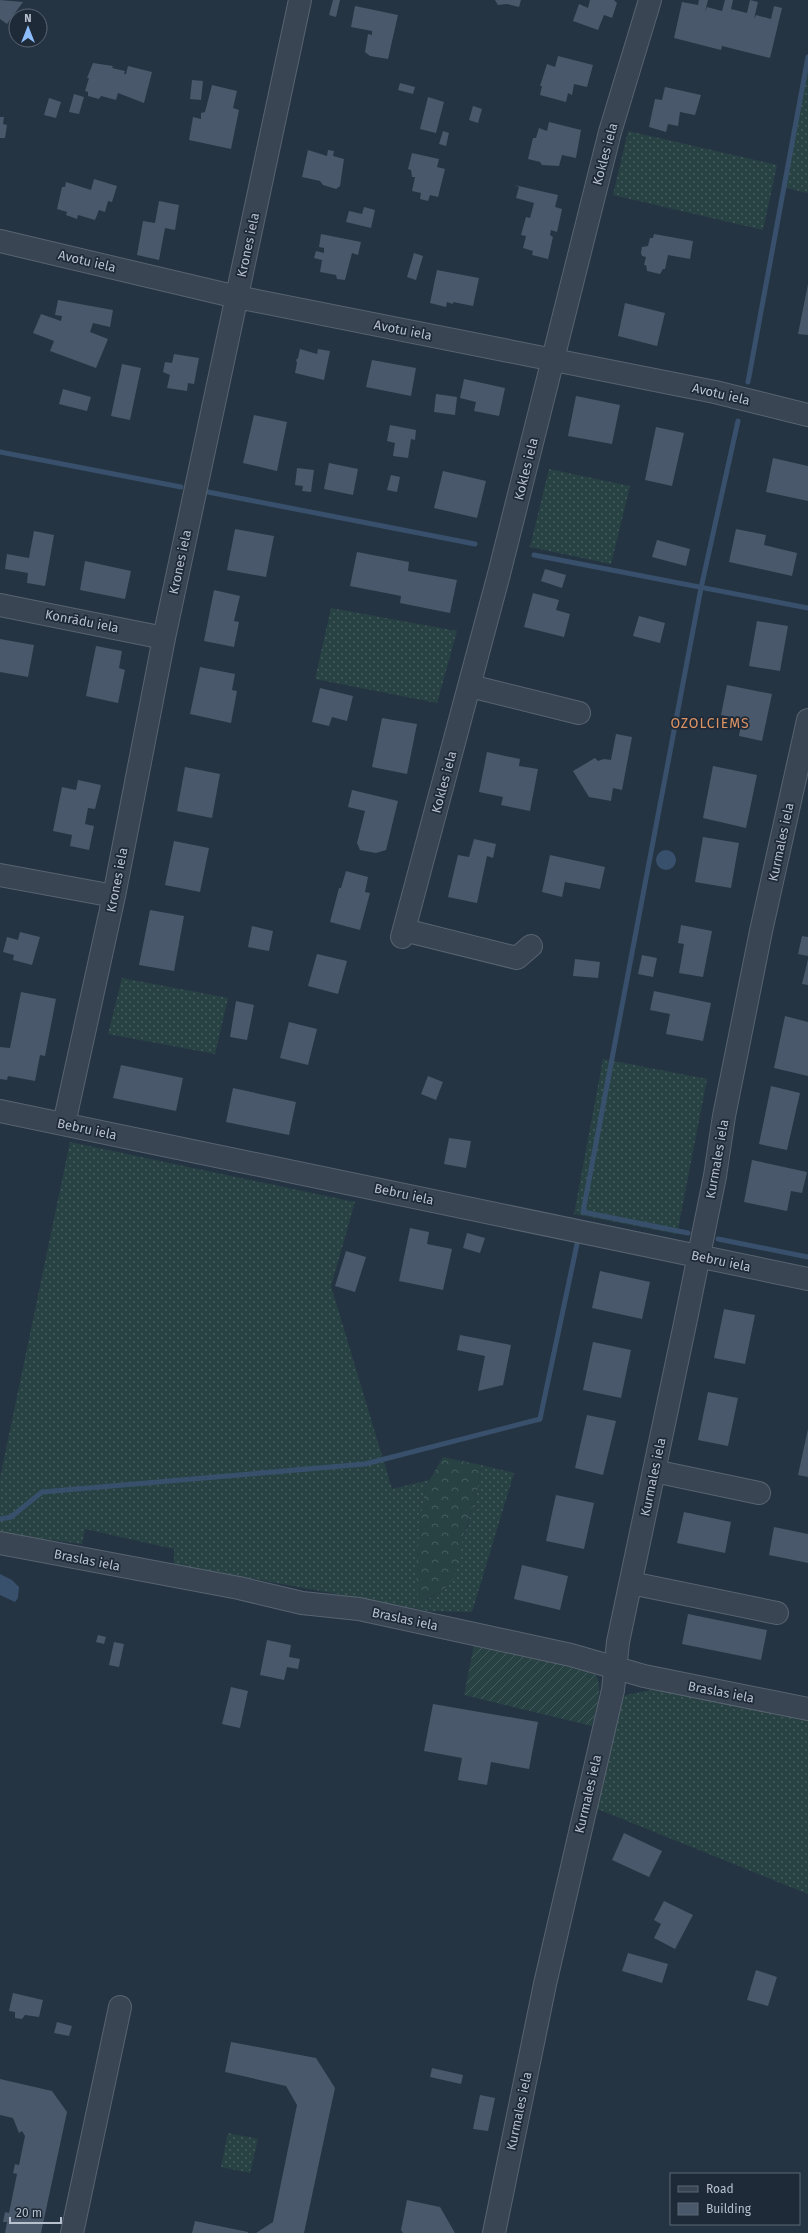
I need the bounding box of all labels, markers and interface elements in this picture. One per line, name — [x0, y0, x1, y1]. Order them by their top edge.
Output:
north arrow — [8, 8, 48, 48]
text: N — [24, 12, 32, 25]
street label: Kokles iela — [590, 121, 620, 187]
street label: Krones iela — [234, 211, 262, 279]
street label: Avotu iela — [57, 247, 117, 275]
street label: Avotu iela — [373, 317, 433, 343]
street label: Avotu iela — [691, 380, 751, 408]
street label: Kokles iela — [511, 436, 541, 502]
street label: Krones iela — [166, 528, 194, 596]
street label: Konrādu iela — [44, 607, 120, 635]
district label: OZOLCIEMS — [670, 715, 750, 732]
street label: Kokles iela — [429, 749, 459, 815]
street label: Kurmales iela — [765, 801, 797, 883]
street label: Krones iela — [103, 846, 131, 914]
street label: Bebru iela — [56, 1115, 118, 1143]
street label: Kurmales iela — [703, 1118, 731, 1200]
street label: Bebru iela — [373, 1180, 435, 1208]
street label: Bebru iela — [690, 1247, 752, 1275]
street label: Kurmales iela — [637, 1436, 669, 1518]
street label: Braslas iela — [53, 1546, 121, 1574]
street label: Braslas iela — [371, 1605, 439, 1633]
street label: Braslas iela — [687, 1678, 755, 1706]
street label: Kurmales iela — [572, 1753, 604, 1835]
street label: Kurmales iela — [503, 2070, 535, 2152]
legend — [670, 2173, 800, 2225]
text: Road — [706, 2182, 734, 2196]
scale bar — [10, 2199, 61, 2225]
text: Building — [706, 2202, 752, 2216]
text: 20 m — [16, 2206, 42, 2220]

